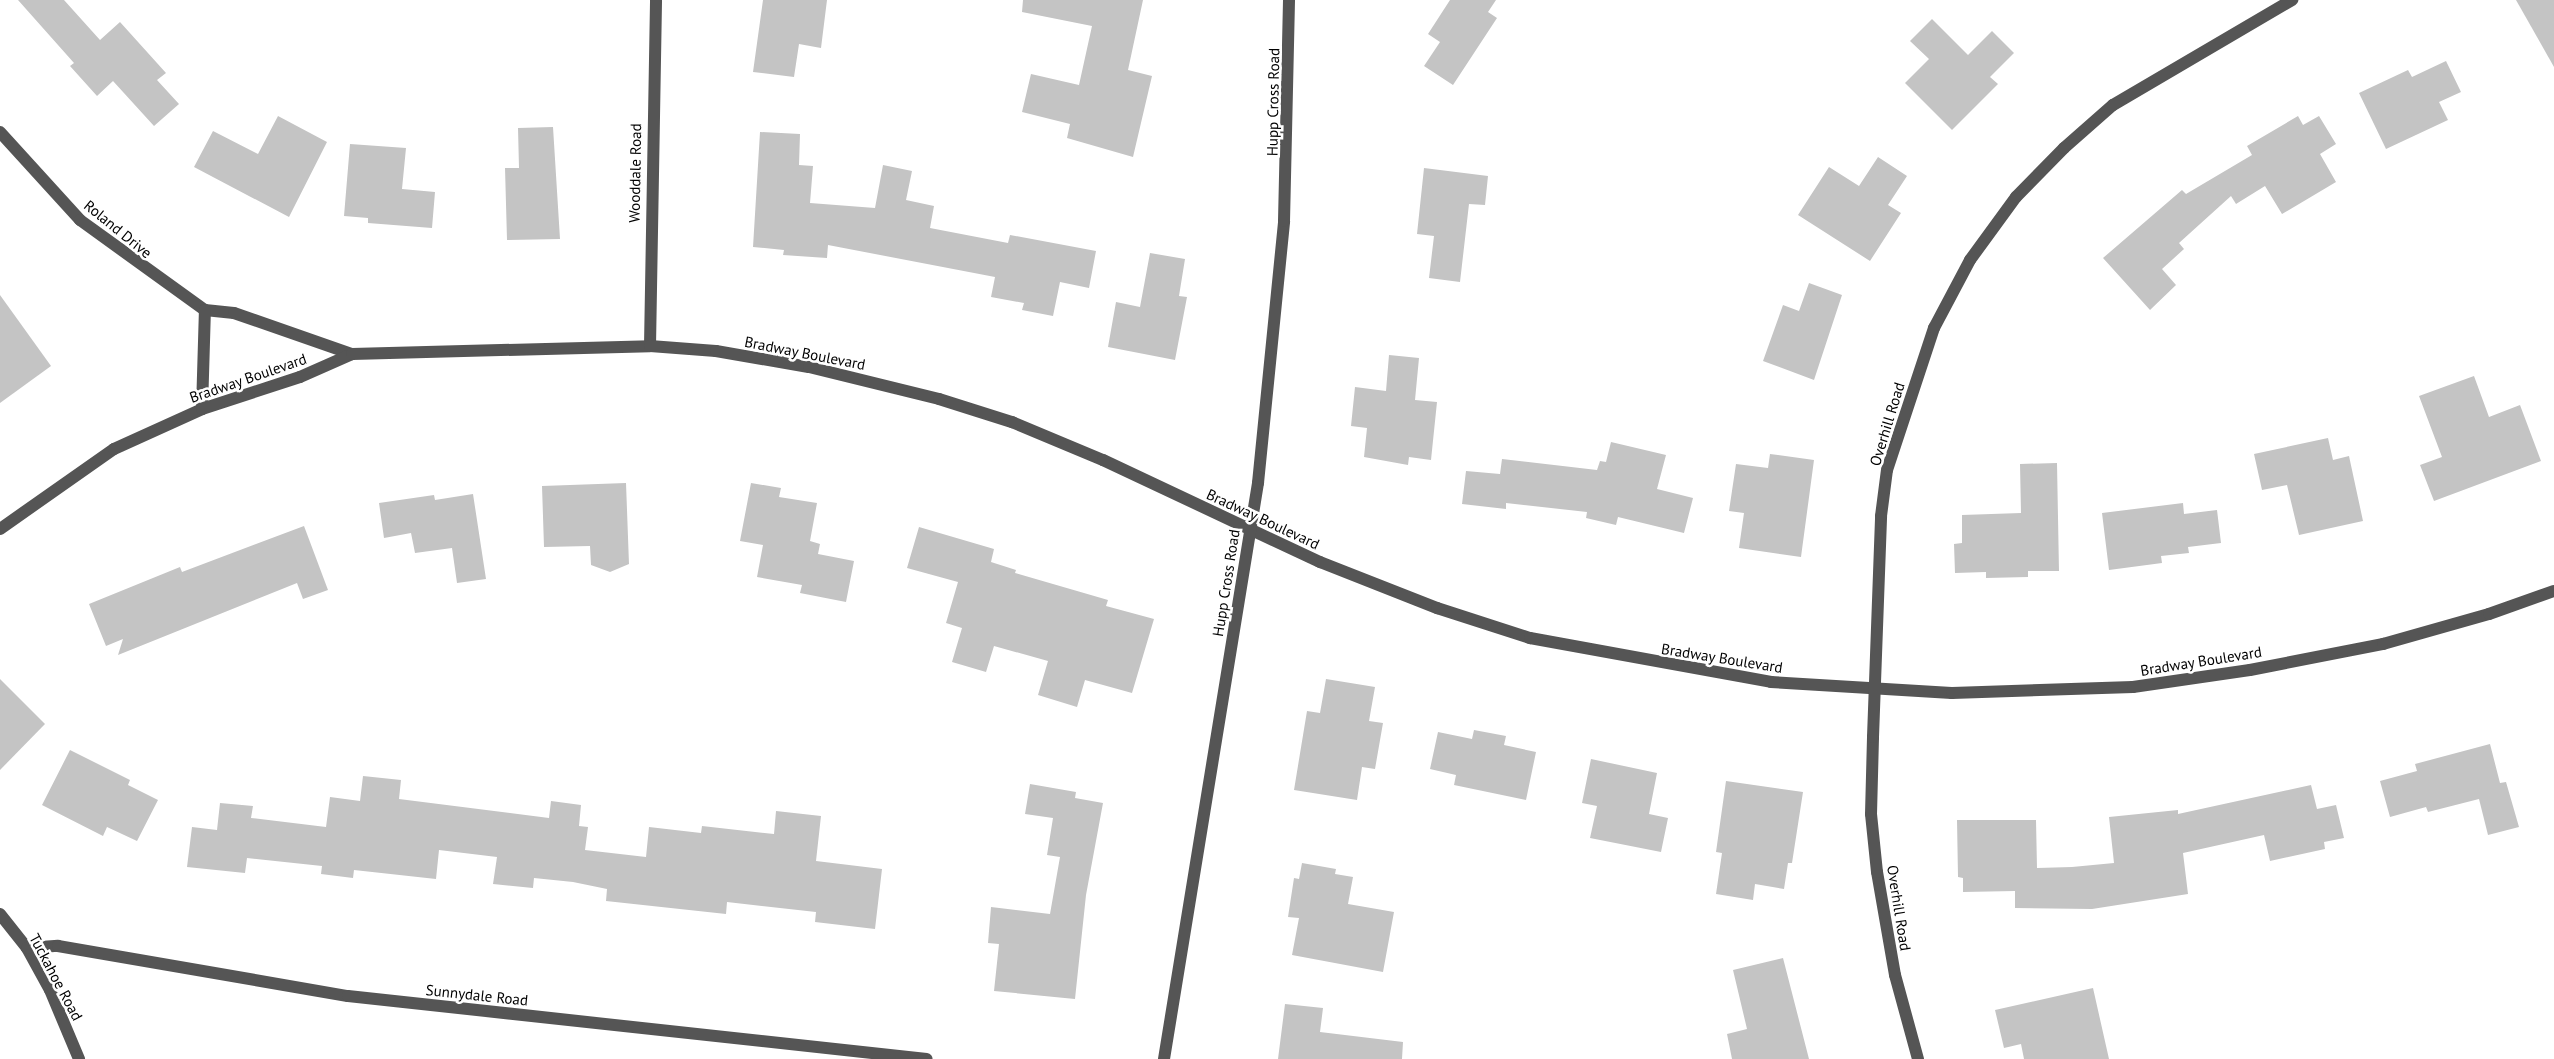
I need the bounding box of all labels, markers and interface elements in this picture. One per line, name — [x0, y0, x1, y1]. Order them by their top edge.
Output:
street label: Hupp Cross Road — [1263, 48, 1283, 156]
street label: Wooddale Road — [625, 123, 645, 223]
street label: Roland Drive — [80, 196, 156, 262]
street label: Bradway Boulevard — [743, 332, 867, 374]
street label: Bradway Boulevard — [187, 349, 309, 407]
street label: Overhill Road — [1866, 380, 1908, 468]
street label: Bradway Boulevard — [1203, 485, 1323, 553]
street label: Hupp Cross Road — [1209, 528, 1243, 638]
street label: Bradway Boulevard — [1660, 639, 1784, 677]
street label: Bradway Boulevard — [2139, 642, 2263, 680]
street label: Overhill Road — [1883, 864, 1915, 952]
street label: Tuckahoe Road — [26, 930, 86, 1024]
street label: Sunnydale Road — [425, 981, 529, 1009]

